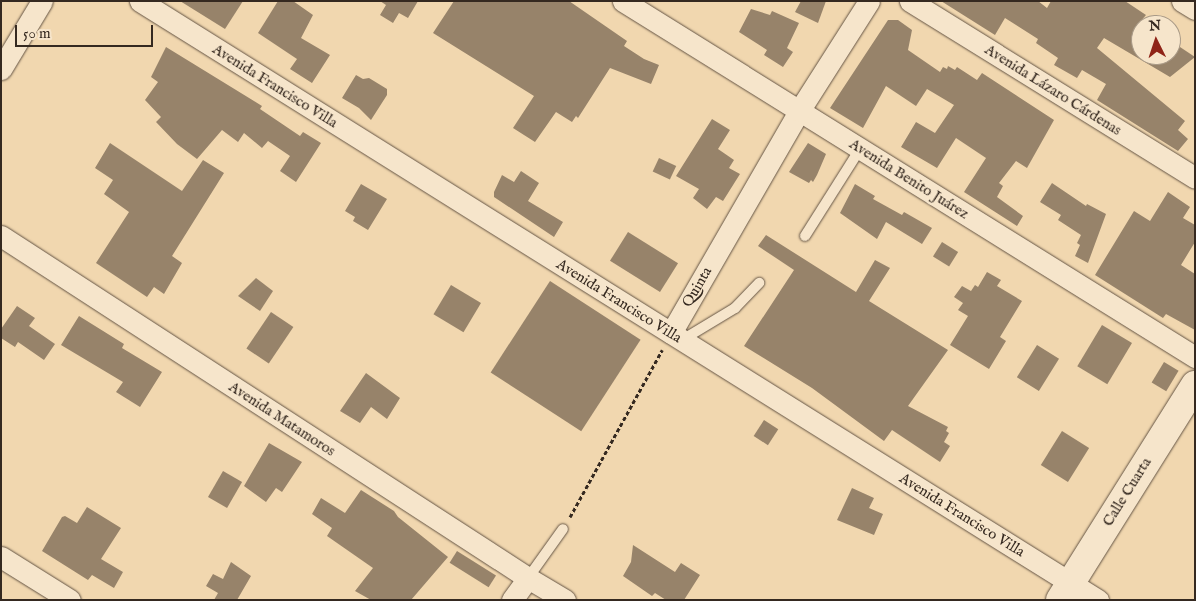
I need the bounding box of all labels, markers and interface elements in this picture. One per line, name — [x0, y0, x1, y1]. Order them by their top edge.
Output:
scale bar — [18, 15, 155, 47]
north arrow — [1131, 15, 1181, 65]
text: N — [1148, 17, 1162, 35]
text: 50 m — [23, 24, 51, 43]
street label: Avenida Francisco Villa — [209, 40, 341, 132]
street label: Avenida Lázaro Cárdenas — [981, 41, 1125, 139]
street label: Avenida Benito Juárez — [846, 135, 972, 223]
street label: Avenida Francisco Villa — [553, 255, 685, 347]
street label: Quinta — [678, 264, 716, 310]
street label: Avenida Matamoros — [225, 378, 339, 460]
street label: Calle Cuarta — [1099, 454, 1155, 530]
street label: Avenida Francisco Villa — [896, 469, 1028, 561]

